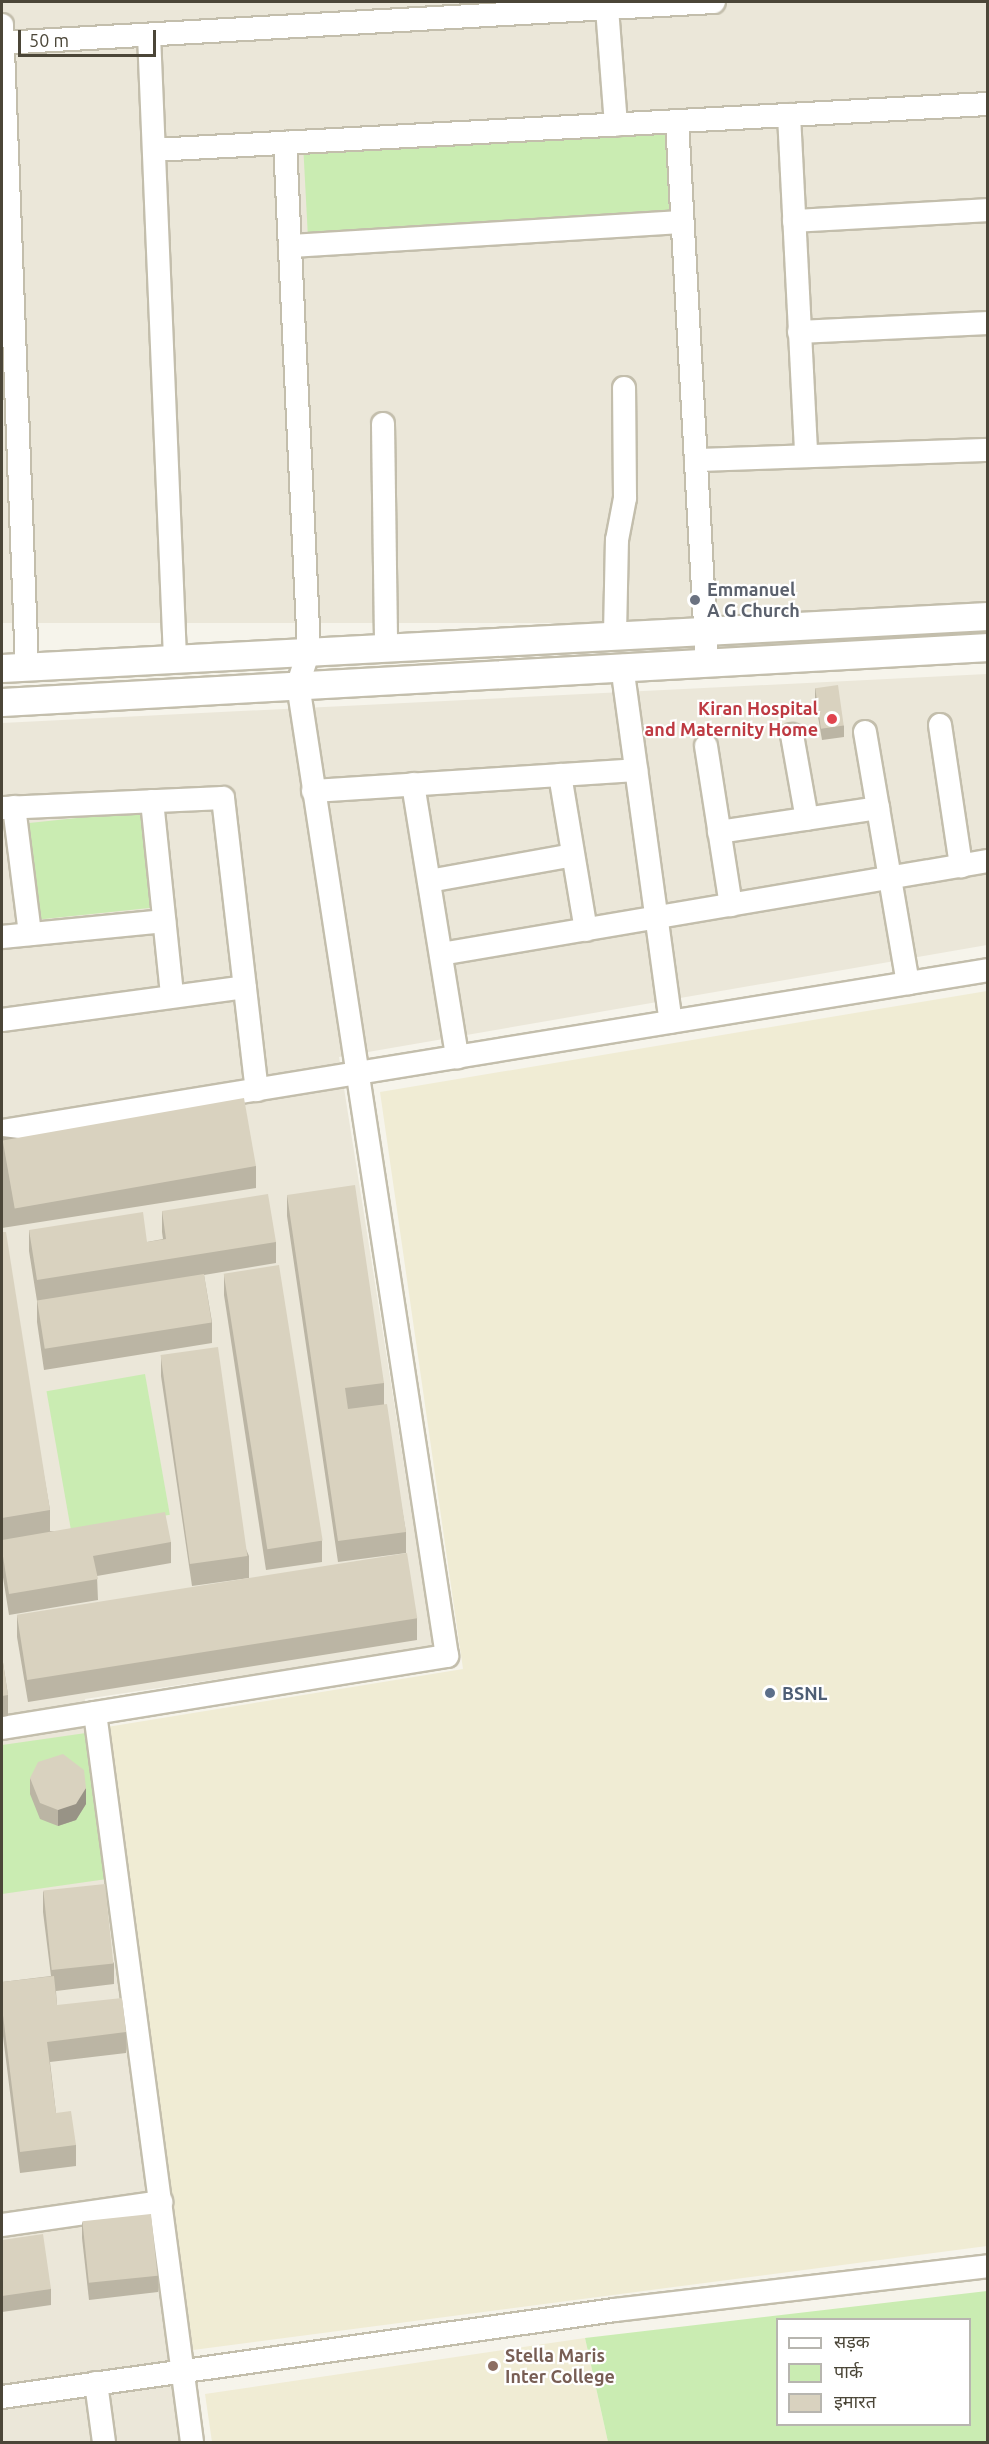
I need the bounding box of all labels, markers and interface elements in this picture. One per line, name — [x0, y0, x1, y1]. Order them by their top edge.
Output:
scale bar — [21, 18, 159, 56]
text: 50 m — [29, 30, 69, 50]
place label: Emmanuel A G Church — [707, 579, 800, 622]
marker: Emmanuel A G Church — [688, 593, 702, 607]
place label: Kiran Hospital and Maternity Home — [645, 698, 818, 740]
marker: Kiran Hospital and Maternity Home — [823, 710, 841, 728]
place label: BSNL — [782, 1682, 827, 1704]
marker: BSNL — [763, 1686, 777, 1700]
legend — [776, 2318, 971, 2426]
text: सड़क — [834, 2331, 870, 2351]
place label: Stella Maris Inter College — [505, 2345, 615, 2388]
marker: Stella Maris Inter College — [486, 2359, 500, 2373]
text: पार्क — [834, 2361, 863, 2381]
text: इमारत — [834, 2391, 876, 2411]

